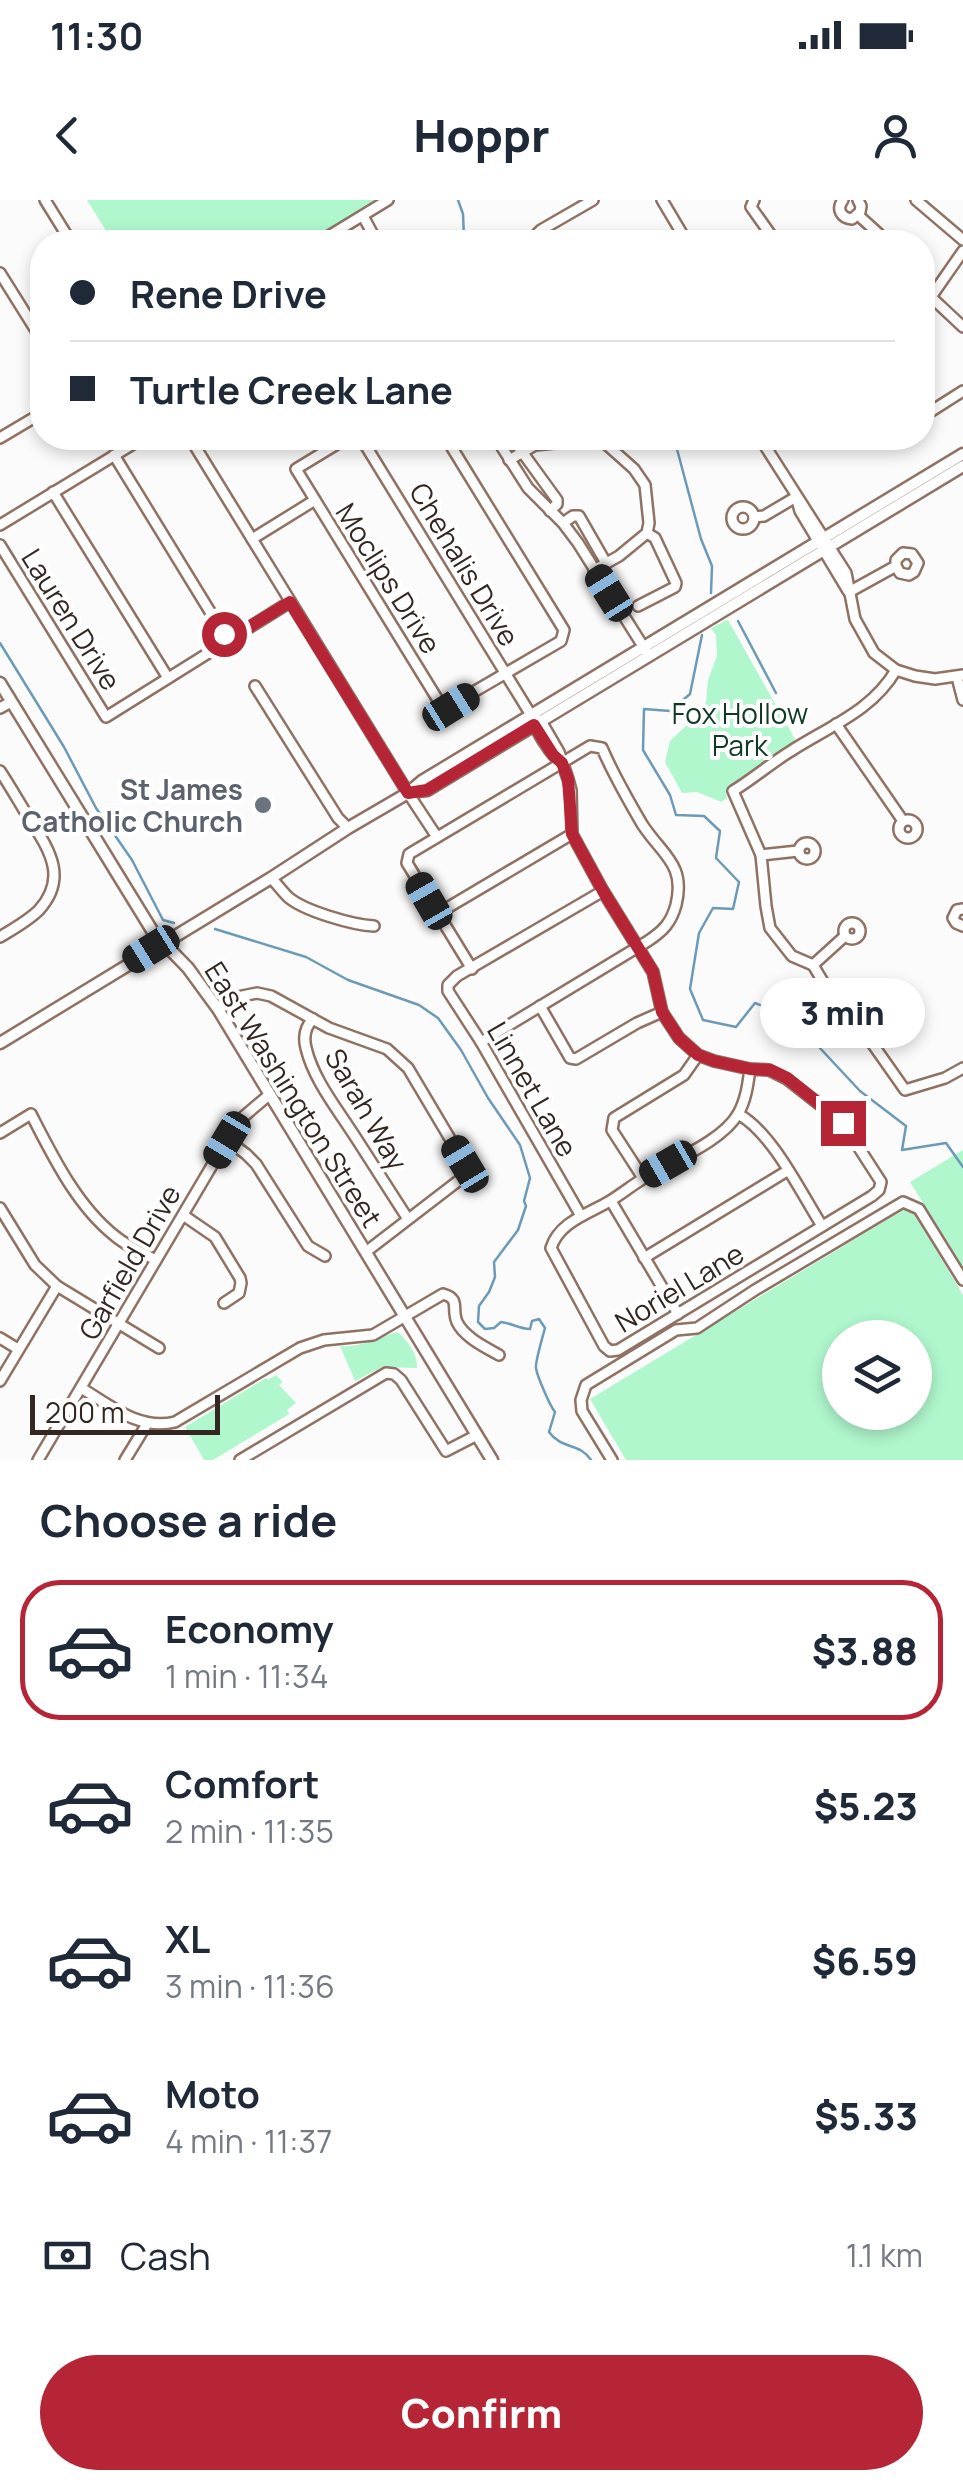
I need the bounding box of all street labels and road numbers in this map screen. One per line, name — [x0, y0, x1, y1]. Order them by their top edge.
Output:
street label: Chehalis Drive — [401, 475, 529, 653]
street label: Moclips Drive — [328, 496, 450, 660]
street label: Lauren Drive — [14, 541, 130, 697]
street label: East Washington Street — [197, 954, 391, 1234]
street label: Linnet Lane — [479, 1015, 587, 1163]
street label: Sarah Way — [317, 1041, 417, 1177]
street label: Garfield Drive — [69, 1178, 189, 1346]
street label: Noriel Lane — [608, 1234, 750, 1340]

